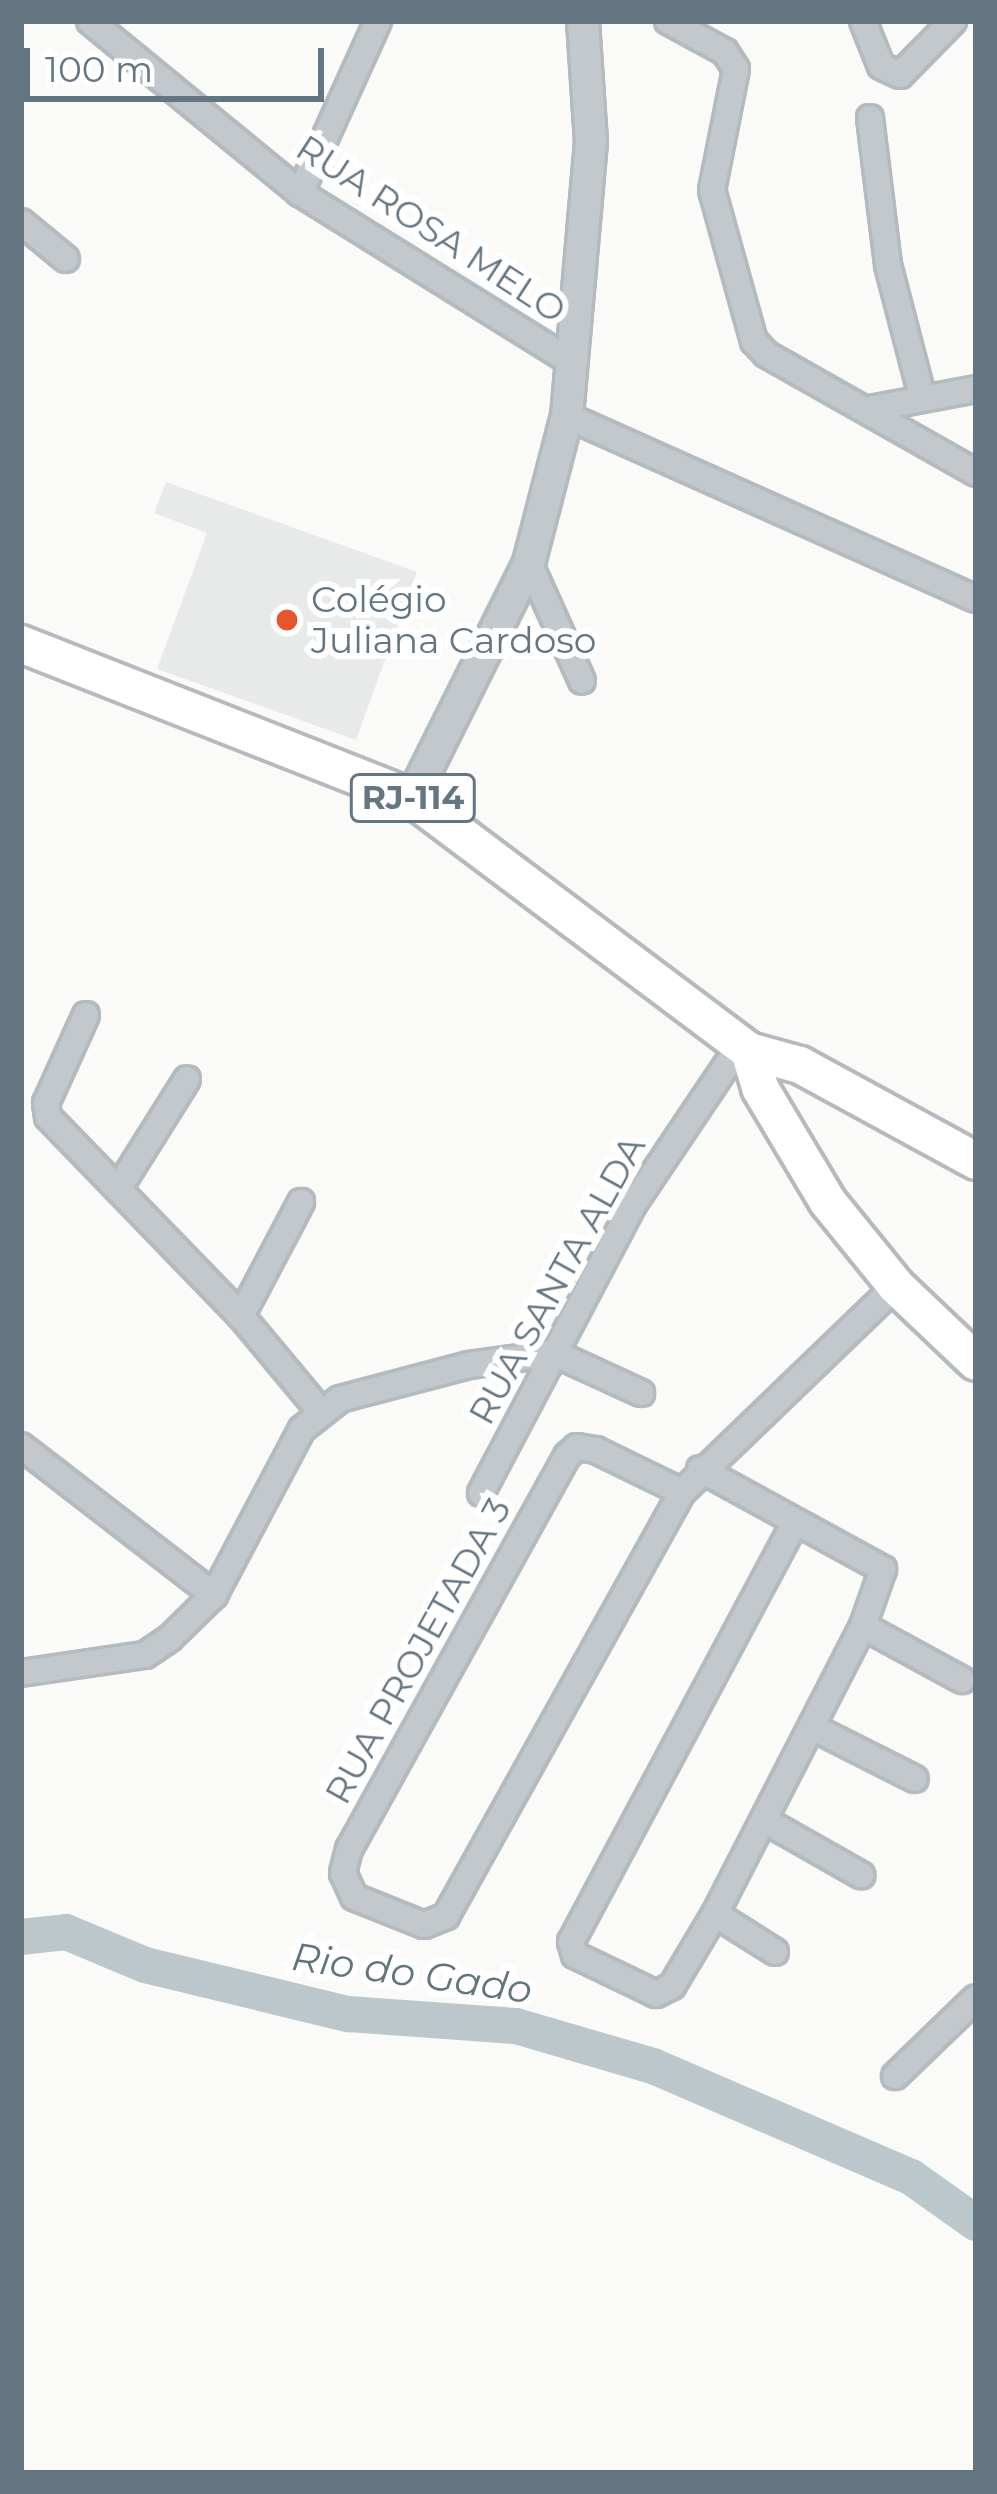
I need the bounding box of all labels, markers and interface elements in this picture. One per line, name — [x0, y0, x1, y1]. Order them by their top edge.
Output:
scale bar — [30, 24, 330, 98]
text: 100 m — [45, 47, 153, 91]
street label: RUA ROSA MELO — [288, 126, 574, 332]
place label: Colégio Juliana Cardoso — [311, 577, 596, 662]
marker: Colégio Juliana Cardoso — [274, 607, 300, 633]
road number: RJ-114 — [347, 771, 479, 825]
street label: RUA SANTA ALDA — [460, 1128, 654, 1432]
street label: RUA PROJETADA 3 — [316, 1491, 520, 1811]
water label: Rio do Gado — [289, 1933, 535, 2013]

